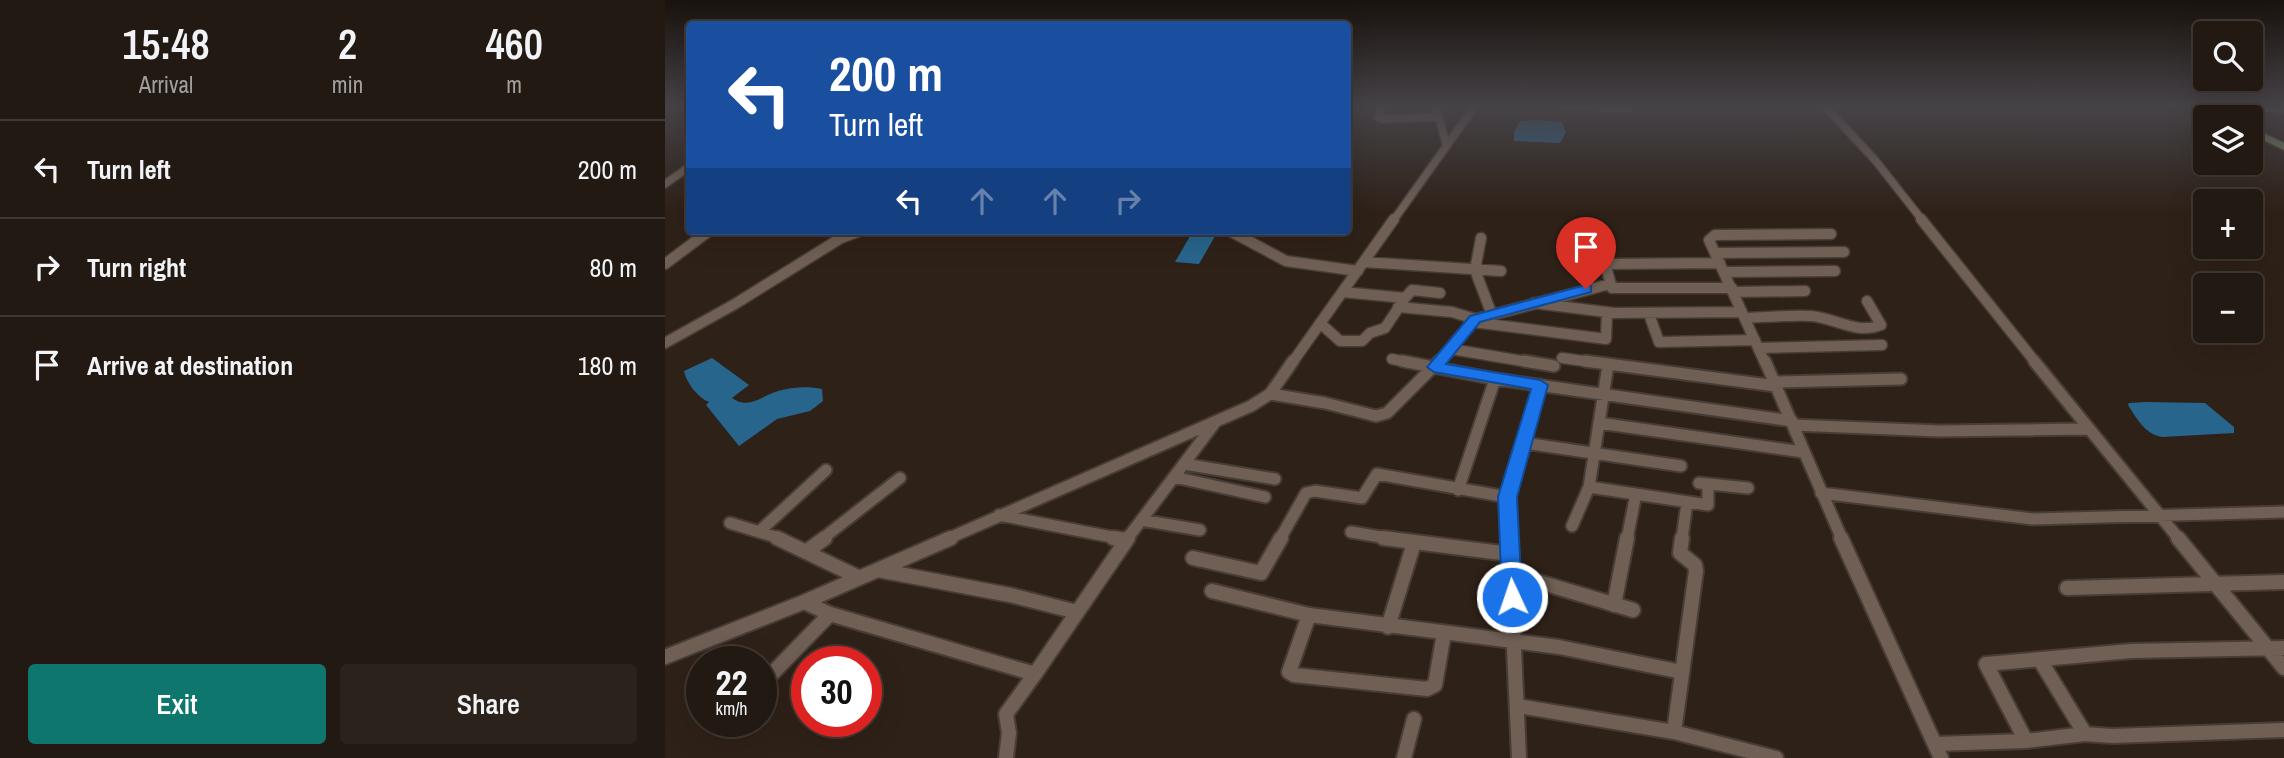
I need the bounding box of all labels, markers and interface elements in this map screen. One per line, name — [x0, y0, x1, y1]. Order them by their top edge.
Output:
text: 15:48 — [122, 16, 210, 72]
text: 2 — [338, 16, 357, 72]
text: 460 — [485, 16, 543, 72]
map controls — [2193, 21, 2263, 343]
button: search — [2193, 21, 2263, 91]
text: 200 m — [829, 40, 943, 106]
icon: left — [714, 49, 805, 140]
text: Arrival — [139, 69, 193, 100]
text: min — [332, 69, 363, 100]
text: m — [506, 69, 522, 100]
text: Turn left — [829, 103, 923, 146]
button: layers — [2193, 105, 2263, 175]
icon: left — [28, 150, 66, 188]
text: Turn left — [87, 152, 171, 187]
text: 200 m — [578, 152, 637, 187]
icon: left — [890, 182, 928, 220]
icon: ahead — [963, 182, 1001, 220]
icon: ahead — [1036, 182, 1074, 220]
icon: right — [1109, 182, 1147, 220]
button: + — [2193, 189, 2263, 259]
pin — [1556, 217, 1616, 289]
icon: arrive — [1567, 228, 1605, 266]
icon: right — [28, 248, 66, 286]
text: Turn right — [87, 250, 186, 285]
text: 80 m — [590, 250, 637, 285]
button: − — [2193, 273, 2263, 343]
icon: arrive — [28, 346, 66, 384]
text: Arrive at destination — [87, 348, 293, 383]
text: 180 m — [578, 348, 637, 383]
position arrow — [1475, 560, 1549, 634]
speed limit sign: 30 — [791, 646, 882, 737]
text: 22 — [716, 659, 747, 706]
button: Exit — [28, 664, 326, 744]
button: Share — [340, 664, 637, 744]
text: km/h — [716, 696, 748, 721]

